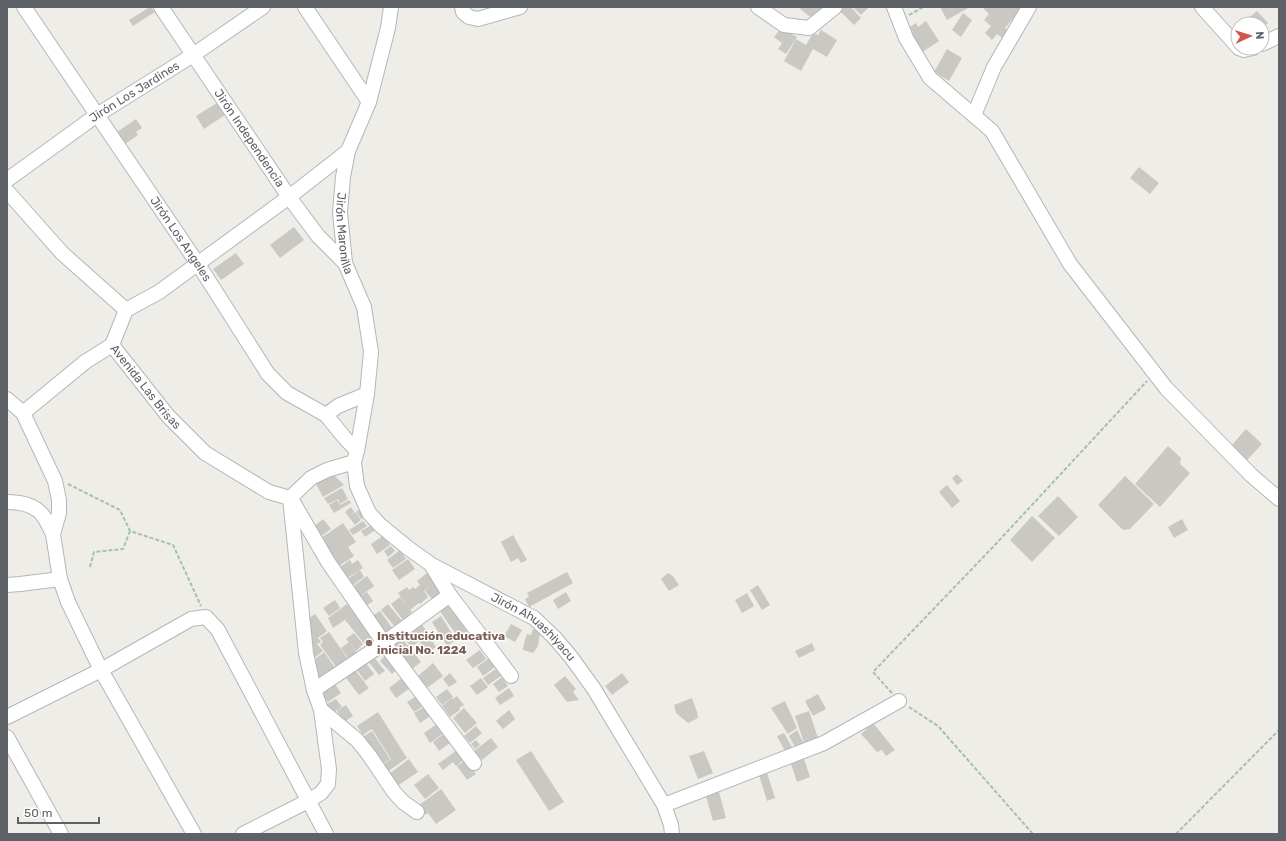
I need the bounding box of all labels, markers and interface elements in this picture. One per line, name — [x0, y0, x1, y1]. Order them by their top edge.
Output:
north arrow — [1230, 16, 1270, 56]
text: N — [1253, 31, 1266, 40]
street label: Jirón Los Jardines — [87, 58, 182, 125]
street label: Jirón Independencia — [211, 86, 287, 190]
street label: Jirón Maronilla — [333, 192, 356, 276]
street label: Jirón Los Angeles — [147, 194, 214, 284]
street label: Avenida Las Brisas — [107, 342, 184, 432]
street label: Jirón Ahuashiyacu — [489, 590, 578, 664]
place label: Institución educativa inicial No. 1224 — [377, 629, 505, 657]
marker: Institución educativa inicial No. 1224 — [364, 638, 374, 648]
scale bar — [18, 799, 99, 825]
text: 50 m — [24, 806, 52, 820]

